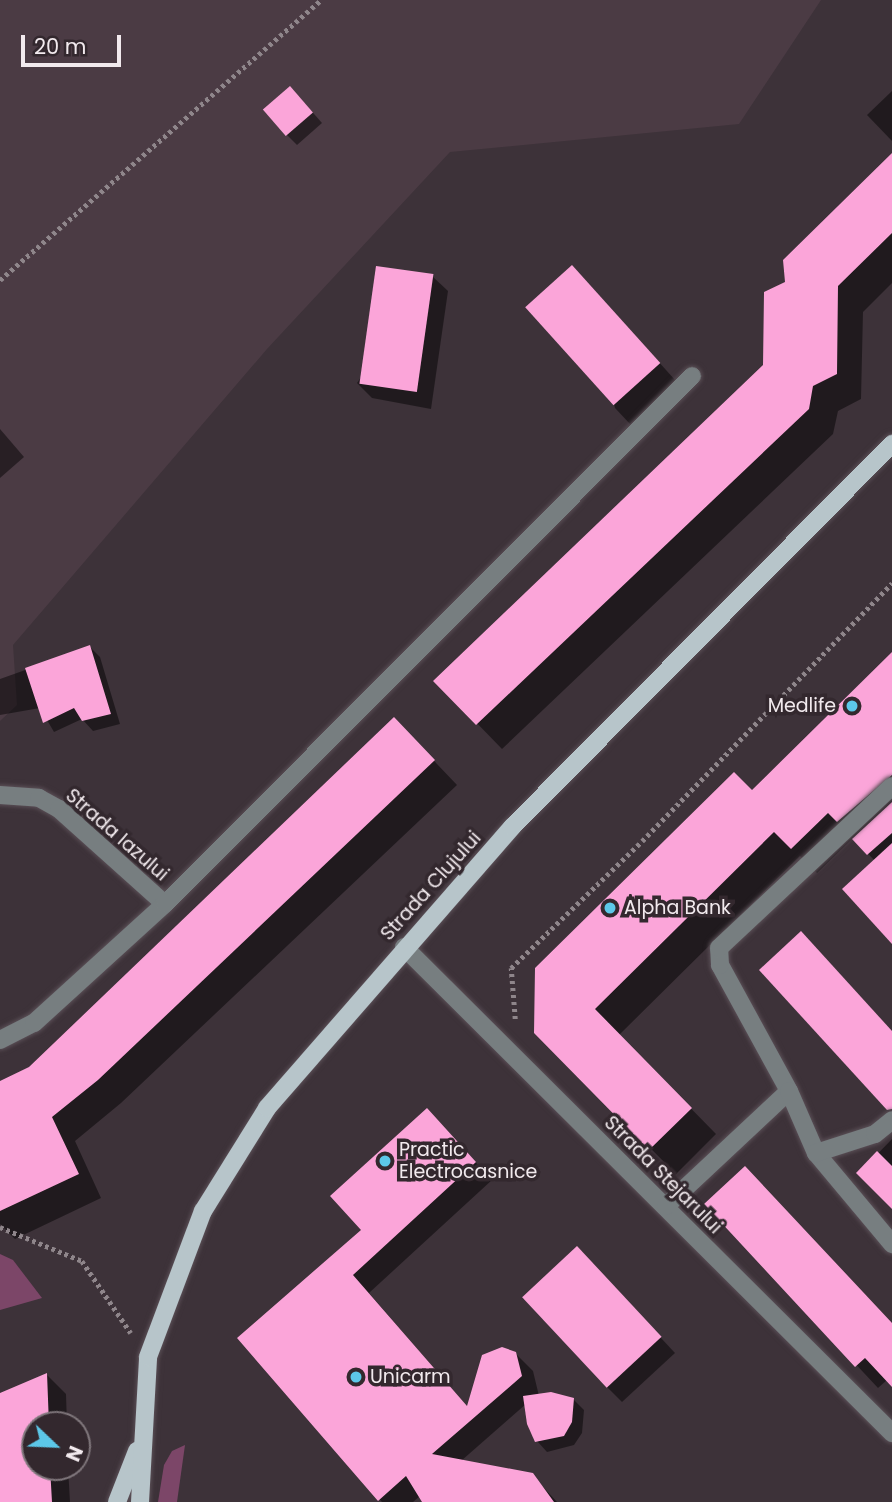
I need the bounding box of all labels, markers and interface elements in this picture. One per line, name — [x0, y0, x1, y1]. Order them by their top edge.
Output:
scale bar — [24, 21, 124, 65]
text: 20 m — [34, 32, 87, 61]
place label: Medlife — [768, 695, 836, 717]
marker: Medlife — [842, 696, 862, 716]
street label: Strada Iazului — [61, 784, 173, 886]
street label: Strada Clujului — [376, 827, 486, 945]
place label: Alpha Bank — [624, 897, 731, 919]
marker: Alpha Bank — [602, 900, 618, 916]
street label: Strada Stejarului — [599, 1111, 727, 1239]
place label: Practic Electrocasnice — [399, 1139, 537, 1183]
marker: Practic Electrocasnice — [377, 1153, 393, 1169]
place label: Unicarm — [370, 1366, 451, 1388]
marker: Unicarm — [348, 1369, 364, 1385]
north arrow — [21, 1411, 91, 1481]
text: N — [59, 1442, 89, 1465]

